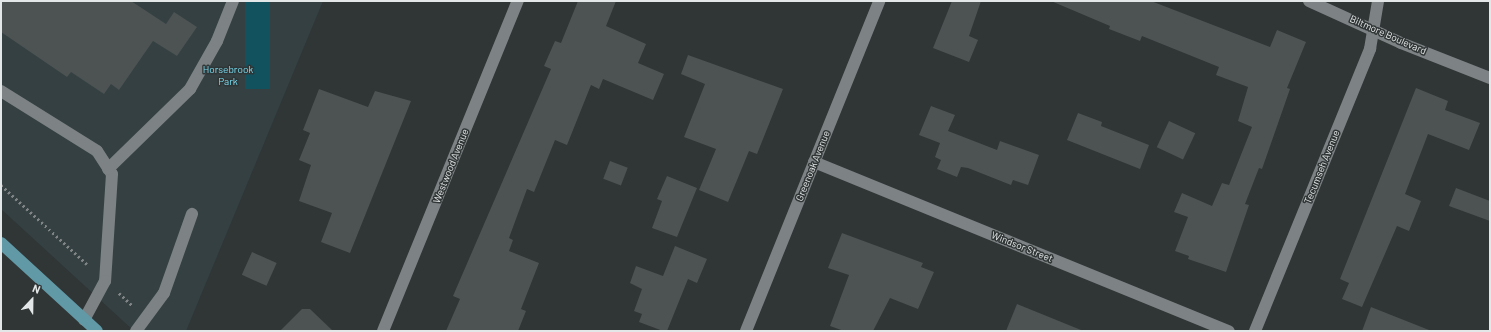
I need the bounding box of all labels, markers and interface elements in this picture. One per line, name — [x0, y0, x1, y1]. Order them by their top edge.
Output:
street label: Biltmore Boulevard — [1348, 13, 1428, 57]
park label: Horsebrook Park — [203, 63, 253, 86]
street label: Westwood Avenue — [431, 127, 471, 205]
street label: Tecumseh Avenue — [1302, 128, 1342, 206]
street label: Greenoak Avenue — [793, 129, 833, 203]
street label: Windsor Street — [989, 229, 1055, 265]
north arrow — [12, 280, 52, 320]
text: N — [31, 281, 43, 296]

